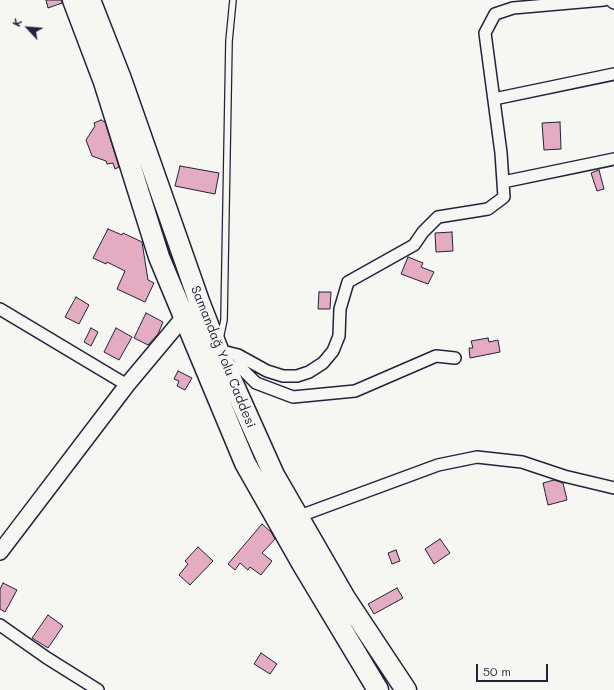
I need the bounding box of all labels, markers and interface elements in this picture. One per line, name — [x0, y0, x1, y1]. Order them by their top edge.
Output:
north arrow — [8, 8, 48, 48]
text: K — [8, 16, 25, 29]
street label: Samandağ Yolu Caddesi — [187, 284, 259, 430]
scale bar — [478, 656, 550, 682]
text: 50 m — [483, 663, 511, 679]

